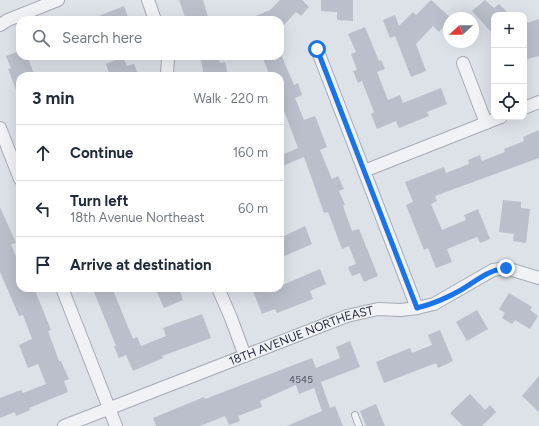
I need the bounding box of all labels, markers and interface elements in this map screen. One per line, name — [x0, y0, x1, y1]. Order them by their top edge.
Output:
north arrow — [443, 12, 479, 48]
map controls — [491, 12, 527, 120]
button: + — [491, 12, 527, 48]
search box — [16, 16, 284, 60]
icon: search — [30, 27, 52, 49]
text: Search here — [62, 29, 142, 47]
route start — [308, 40, 326, 58]
button: − — [491, 48, 527, 84]
button: locate — [491, 84, 527, 120]
text: 3 min — [32, 88, 74, 108]
text: Walk · 220 m — [193, 91, 268, 106]
icon: ahead — [32, 142, 54, 164]
text: Continue — [70, 144, 133, 162]
text: 160 m — [233, 145, 268, 160]
text: Turn left — [70, 192, 128, 210]
icon: left — [32, 198, 54, 220]
text: 60 m — [238, 201, 268, 216]
text: 18th Avenue Northeast — [70, 210, 205, 225]
icon: arrive — [32, 254, 54, 276]
text: Arrive at destination — [70, 256, 211, 274]
route end — [497, 259, 515, 277]
street label: 18TH AVENUE NORTHEAST — [227, 303, 375, 368]
house number: 4545 — [289, 373, 313, 386]

